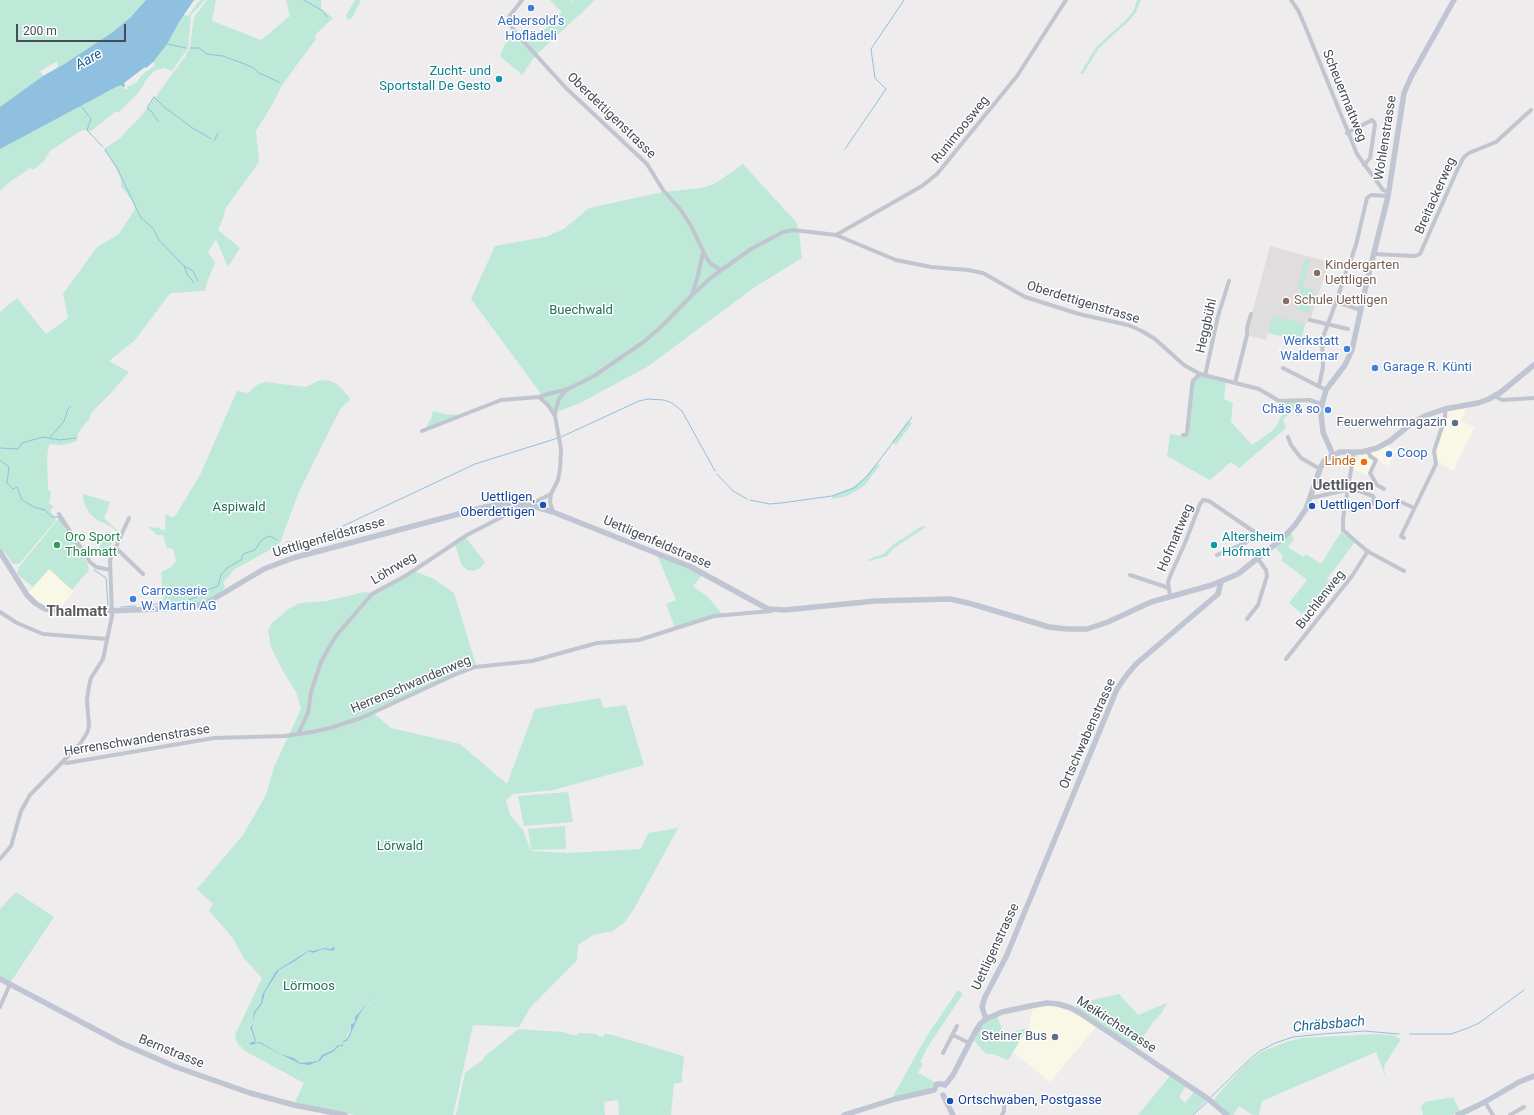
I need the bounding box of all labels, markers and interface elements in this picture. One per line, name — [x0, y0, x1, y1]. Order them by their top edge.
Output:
marker: Aebersold's Hoflädeli — [526, 3, 536, 13]
place label: Aebersold's Hoflädeli — [497, 14, 565, 45]
scale bar — [18, 16, 128, 42]
text: 200 m — [23, 24, 57, 38]
water label: Aare — [73, 46, 105, 74]
street label: Scheuermattweg — [1318, 48, 1370, 144]
place label: Zucht- und Sportstall De Gesto — [379, 64, 491, 95]
street label: Oberdettigenstrasse — [563, 70, 659, 162]
marker: Zucht- und Sportstall De Gesto — [494, 74, 504, 84]
street label: Runimoosweg — [929, 93, 993, 167]
street label: Wohlenstrasse — [1372, 94, 1400, 182]
street label: Breitackerweg — [1412, 155, 1460, 237]
place label: Kindergarten Uettligen — [1325, 258, 1399, 289]
marker: Kindergarten Uettligen — [1312, 268, 1322, 278]
street label: Oberdettigenstrasse — [1025, 278, 1141, 328]
place label: Schule Uettligen — [1294, 293, 1388, 309]
marker: Schule Uettligen — [1281, 296, 1291, 306]
street label: Heggbühl — [1193, 297, 1221, 355]
park label: Buechwald — [549, 303, 613, 319]
place label: Werkstatt Waldemar — [1280, 334, 1339, 365]
marker: Werkstatt Waldemar — [1342, 344, 1352, 354]
place label: Garage R. Künti — [1383, 360, 1472, 376]
marker: Garage R. Künti — [1370, 363, 1380, 373]
place label: Chäs & so — [1262, 402, 1320, 418]
marker: Chäs & so — [1323, 405, 1333, 415]
place label: Feuerwehrmagazin — [1337, 415, 1447, 431]
marker: Feuerwehrmagazin — [1450, 418, 1460, 428]
place label: Coop — [1397, 446, 1428, 462]
marker: Coop — [1384, 449, 1394, 459]
place label: Linde — [1324, 454, 1356, 470]
marker: Linde — [1359, 457, 1369, 467]
district label: Uettligen — [1312, 477, 1374, 495]
place label: Uettligen, Oberdettigen — [460, 490, 535, 521]
place label: Uettligen Dorf — [1320, 498, 1400, 514]
park label: Aspiwald — [213, 500, 265, 516]
marker: Uettligen, Oberdettigen — [538, 500, 548, 510]
marker: Uettligen Dorf — [1307, 501, 1317, 511]
street label: Hofmattweg — [1155, 502, 1197, 574]
street label: Uettligenfeldstrasse — [601, 513, 713, 573]
street label: Uettligenfeldstrasse — [271, 515, 387, 561]
place label: Oro Sport Thalmatt — [65, 530, 120, 561]
place label: Altersheim Hofmatt — [1222, 530, 1285, 561]
marker: Oro Sport Thalmatt — [52, 540, 62, 550]
marker: Altersheim Hofmatt — [1209, 540, 1219, 550]
street label: Löhrweg — [369, 549, 419, 589]
street label: Buchlenweg — [1293, 567, 1349, 633]
place label: Carrosserie W. Martin AG — [141, 584, 217, 615]
marker: Carrosserie W. Martin AG — [128, 594, 138, 604]
district label: Thalmatt — [47, 603, 107, 621]
street label: Herrenschwandenweg — [349, 653, 473, 717]
street label: Ortschwabenstrasse — [1057, 676, 1119, 792]
street label: Herrenschwandenstrasse — [63, 722, 211, 760]
park label: Lörwald — [377, 839, 423, 855]
street label: Uettligenstrasse — [969, 901, 1023, 993]
park label: Lörmoos — [283, 979, 335, 995]
street label: Meikirchstrasse — [1073, 993, 1159, 1057]
water label: Chräbsbach — [1292, 1013, 1366, 1037]
place label: Steiner Bus — [981, 1029, 1047, 1045]
street label: Bernstrasse — [136, 1032, 206, 1072]
marker: Steiner Bus — [1050, 1032, 1060, 1042]
place label: Ortschwaben, Postgasse — [958, 1093, 1102, 1109]
marker: Ortschwaben, Postgasse — [945, 1096, 955, 1106]

